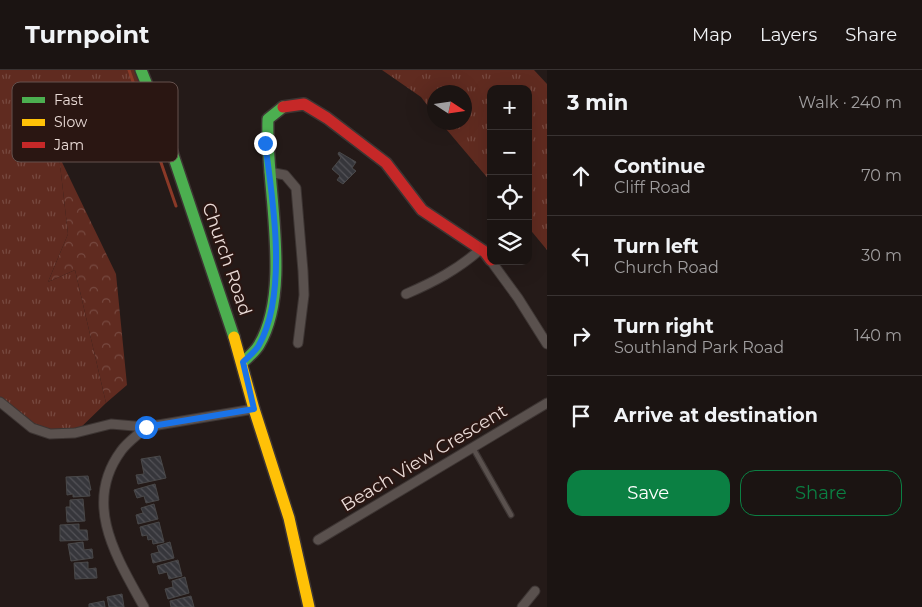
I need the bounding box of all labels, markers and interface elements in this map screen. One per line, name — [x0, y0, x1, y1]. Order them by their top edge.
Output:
text: Turnpoint — [25, 20, 149, 49]
text: Map — [692, 24, 732, 46]
text: Layers — [760, 24, 817, 46]
text: Share — [845, 24, 897, 46]
legend — [12, 82, 178, 162]
north arrow — [427, 85, 472, 130]
map controls — [487, 85, 532, 265]
button: + — [487, 85, 532, 130]
text: 3 min — [567, 90, 628, 115]
text: Fast — [54, 91, 84, 109]
text: Walk · 240 m — [798, 93, 902, 112]
text: Slow — [54, 113, 88, 131]
button: − — [487, 130, 532, 175]
route end — [254, 132, 277, 155]
text: Jam — [53, 136, 84, 154]
text: Continue — [614, 155, 705, 178]
icon: ahead — [567, 162, 595, 190]
text: 70 m — [861, 166, 902, 185]
button: locate — [487, 175, 532, 220]
text: Cliff Road — [614, 178, 691, 197]
street label: Church Road — [197, 200, 257, 318]
button: layers — [487, 220, 532, 265]
text: Turn left — [614, 235, 699, 258]
icon: left — [567, 242, 595, 270]
text: 30 m — [861, 246, 902, 265]
text: Church Road — [614, 258, 719, 277]
text: Turn right — [614, 315, 714, 338]
icon: right — [567, 322, 595, 350]
text: 140 m — [854, 326, 902, 345]
text: Southland Park Road — [614, 338, 784, 357]
street label: Beach View Crescent — [337, 400, 511, 516]
icon: arrive — [567, 402, 595, 430]
text: Arrive at destination — [614, 404, 818, 427]
route start — [135, 416, 158, 439]
button: Save — [567, 470, 730, 516]
button: Share — [740, 470, 902, 516]

